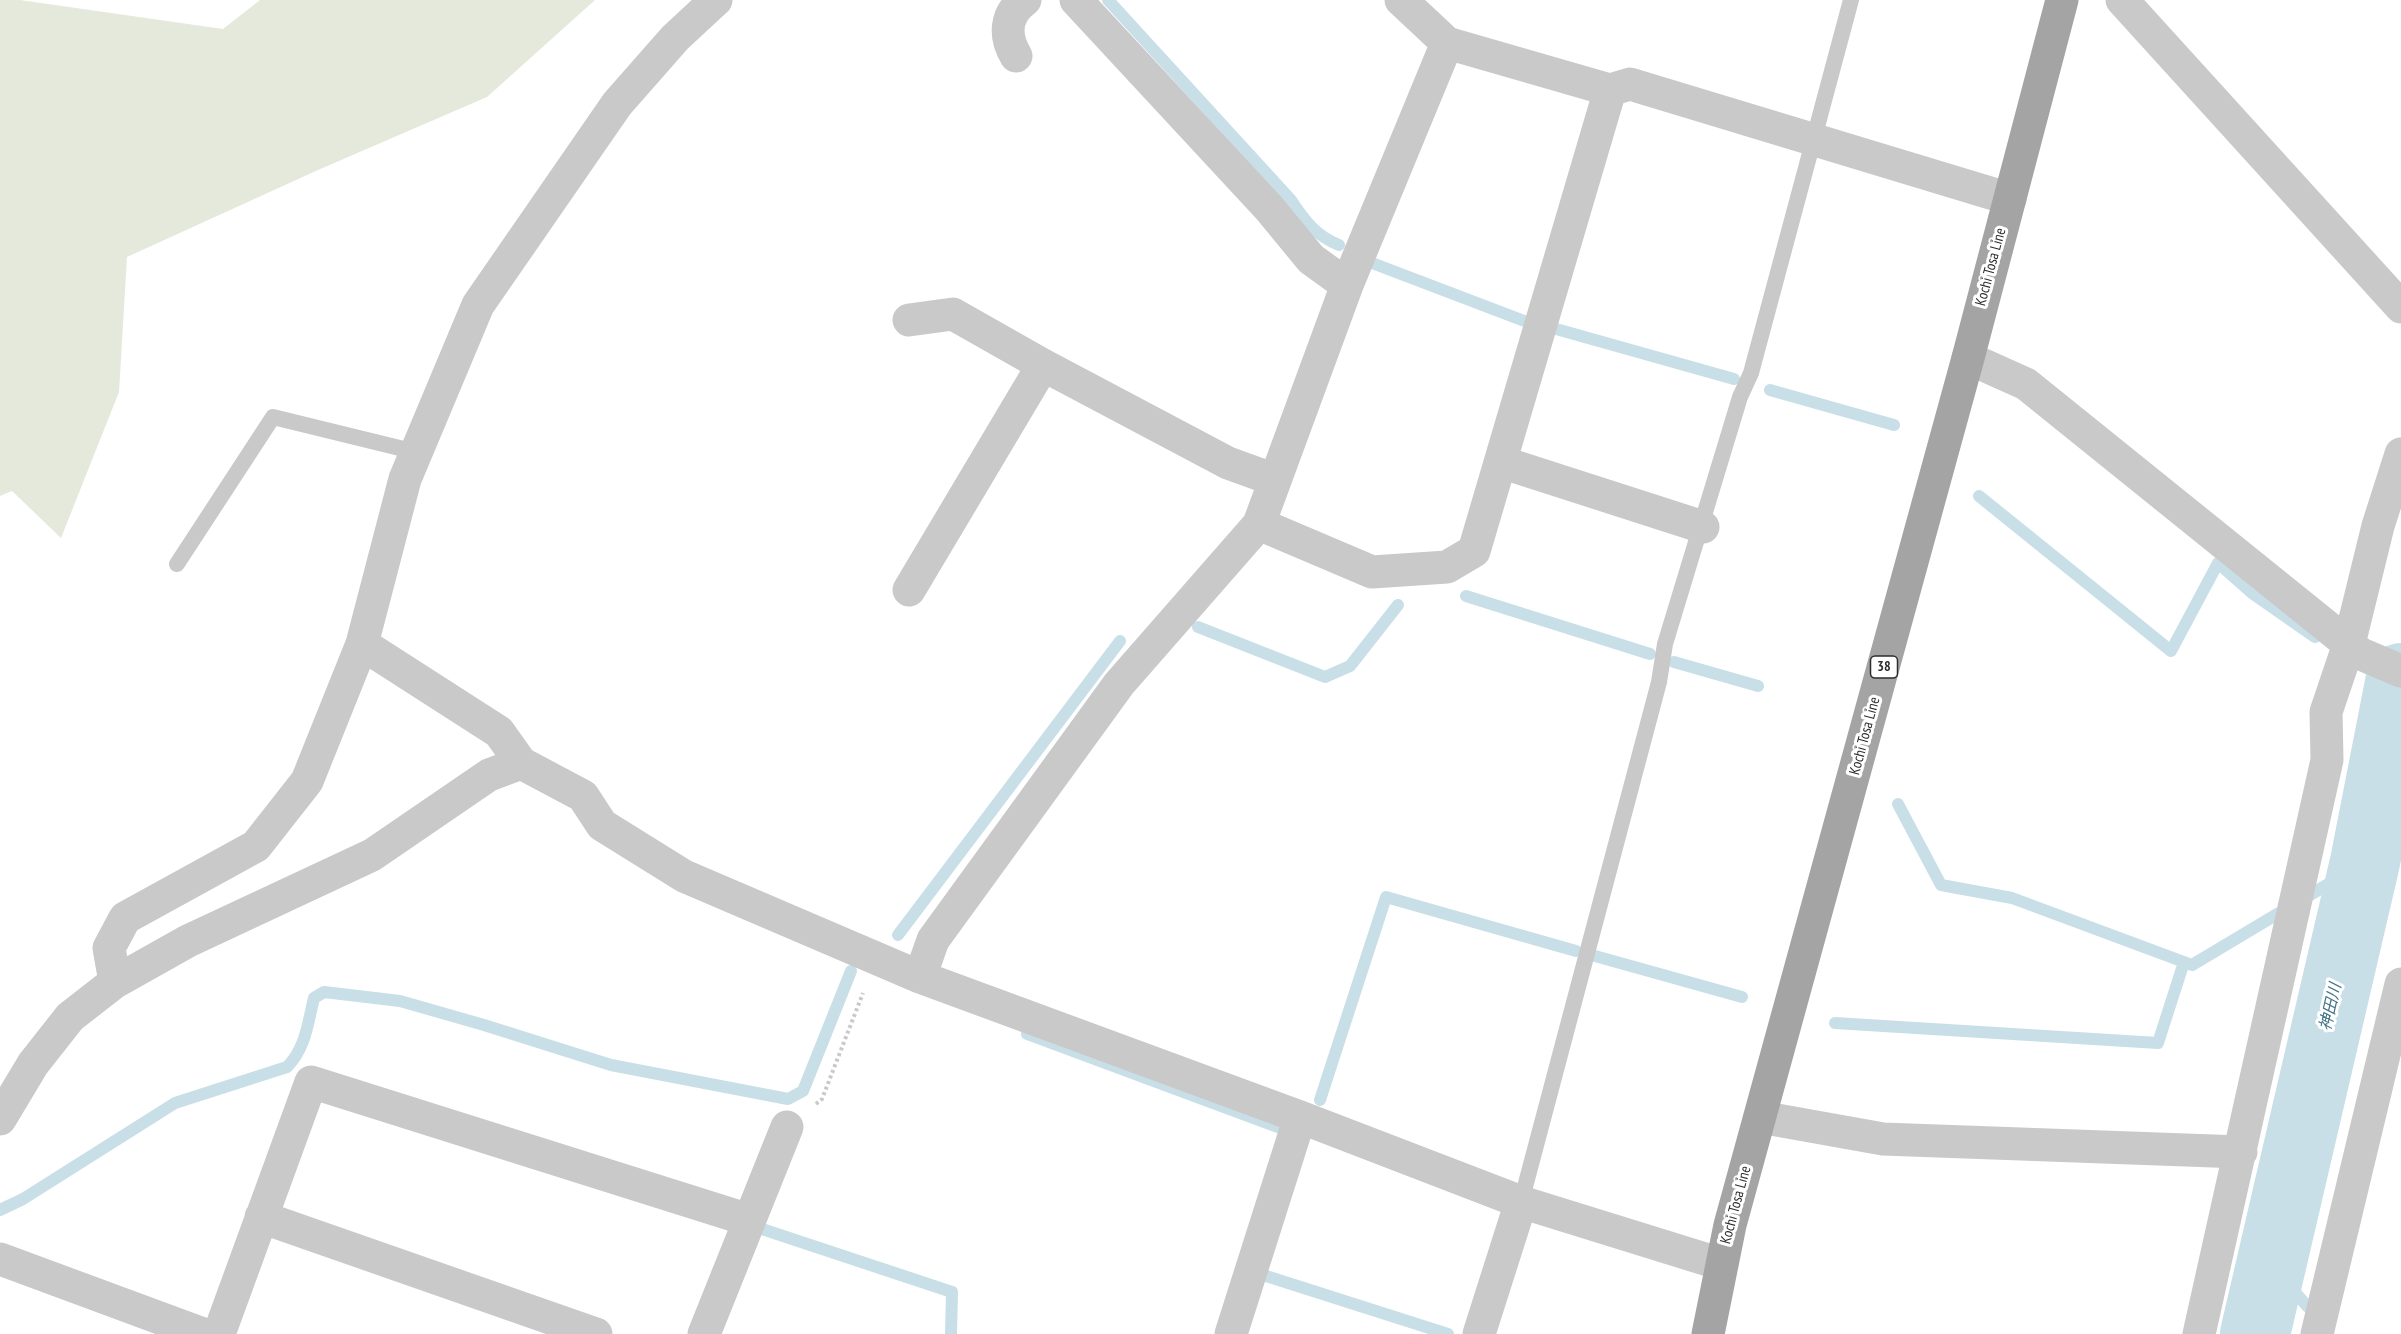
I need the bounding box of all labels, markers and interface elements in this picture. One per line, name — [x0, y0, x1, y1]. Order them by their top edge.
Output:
street label: Kochi Tosa Line — [1972, 226, 2010, 308]
road number: 38 — [1870, 656, 1898, 678]
street label: Kochi Tosa Line — [1846, 695, 1884, 777]
water label: 神田川 — [2316, 981, 2346, 1033]
street label: Kochi Tosa Line — [1717, 1164, 1755, 1246]

